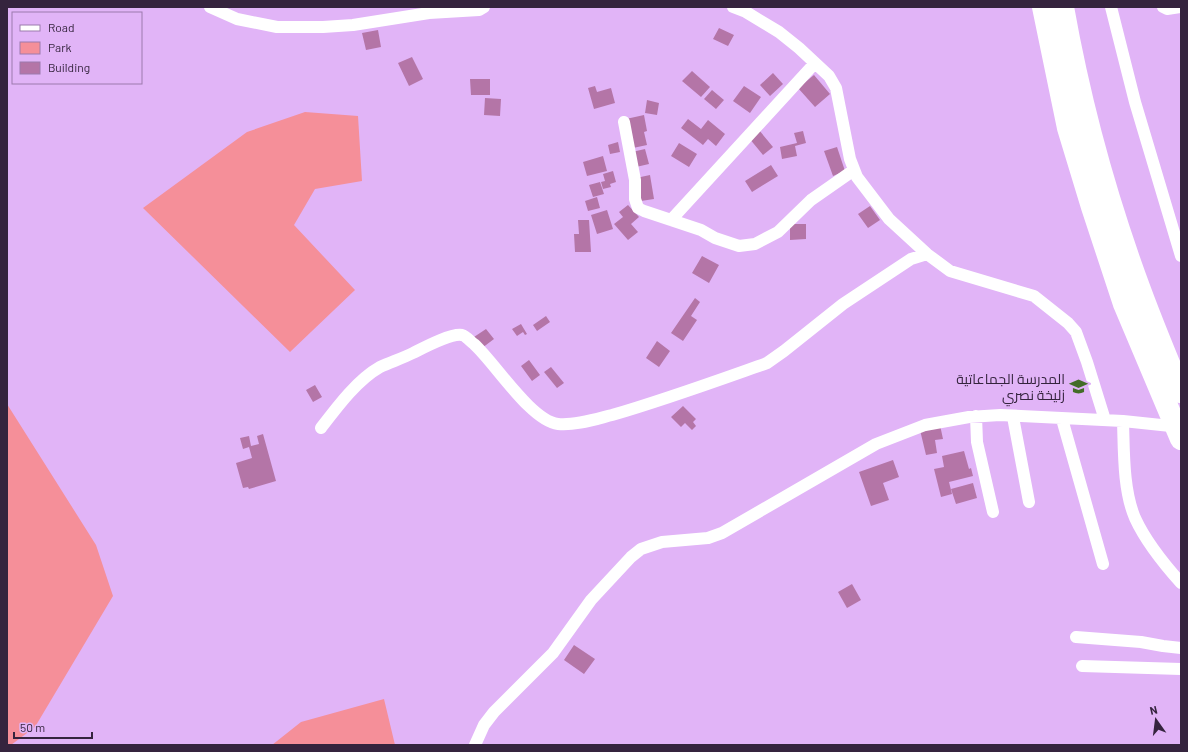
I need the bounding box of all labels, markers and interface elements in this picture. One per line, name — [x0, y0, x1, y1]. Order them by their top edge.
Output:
legend — [12, 12, 142, 84]
text: Road — [48, 20, 75, 34]
text: Park — [48, 40, 72, 54]
text: Building — [48, 60, 90, 74]
place label: المدرسة الجماعاتية زليخة نصري — [956, 370, 1065, 407]
school or university icon: المدرسة الجماعاتية زليخة نصري — [1068, 376, 1088, 396]
north arrow — [1136, 700, 1176, 740]
text: N — [1148, 703, 1159, 717]
scale bar — [14, 714, 92, 740]
text: 50 m — [20, 720, 45, 734]

